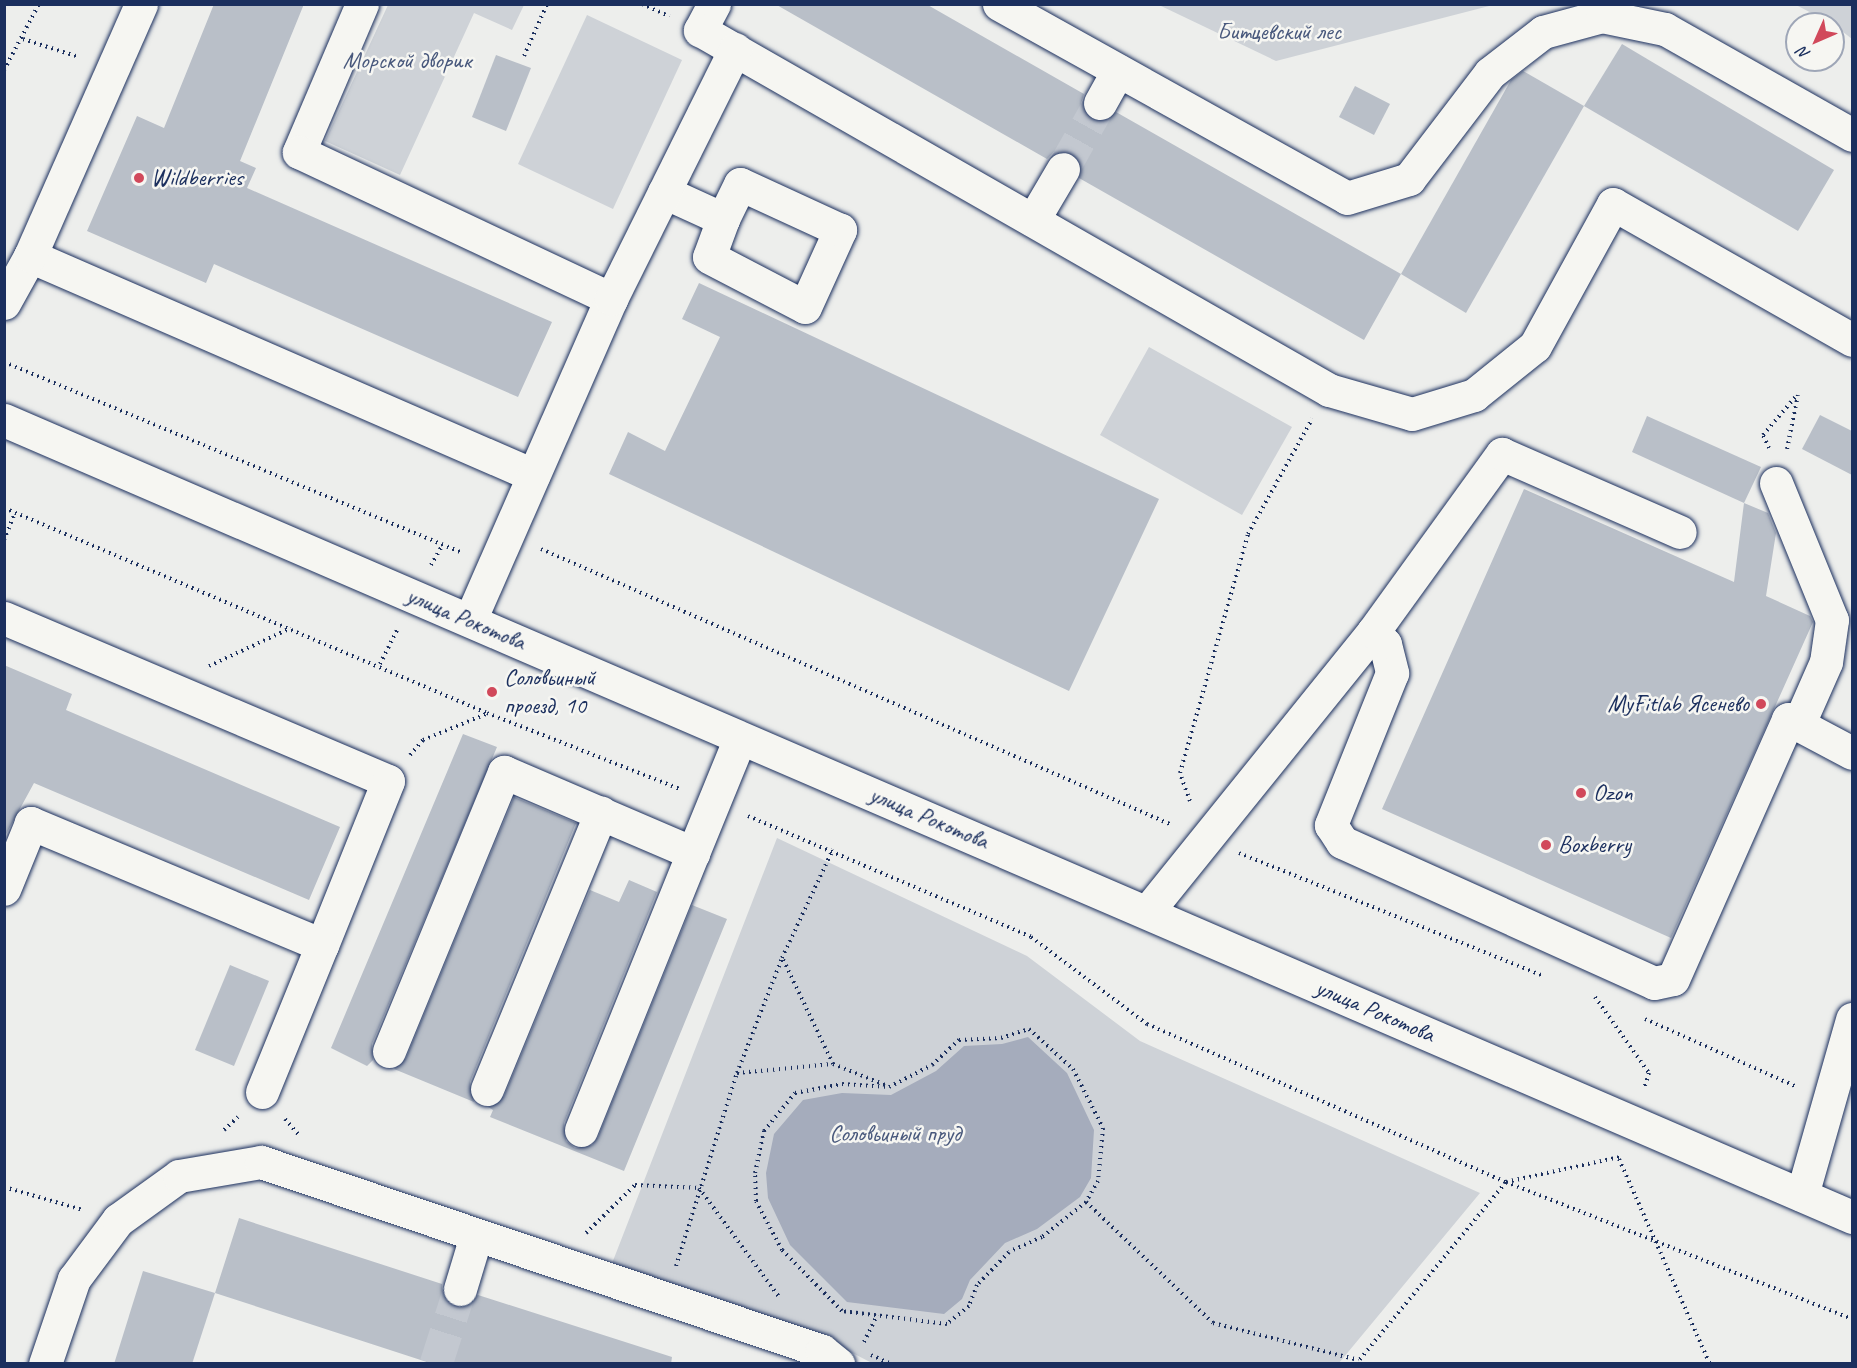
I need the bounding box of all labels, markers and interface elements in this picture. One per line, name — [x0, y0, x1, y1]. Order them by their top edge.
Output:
north arrow — [1785, 12, 1845, 72]
park label: Битцевский лес — [1217, 18, 1341, 46]
text: N — [1793, 43, 1814, 64]
park label: Морской дворик — [343, 47, 471, 75]
place label: Wildberries — [151, 164, 243, 192]
marker: Wildberries — [132, 171, 146, 185]
street label: улица Рокотова — [401, 581, 531, 657]
place label: Соловьиный проезд, 10 — [504, 664, 595, 720]
marker: Соловьиный проезд, 10 — [485, 685, 499, 699]
place label: MyFitlab Ясенево — [1608, 690, 1749, 718]
marker: MyFitlab Ясенево — [1754, 697, 1768, 711]
place label: Ozon — [1593, 779, 1632, 807]
street label: улица Рокотова — [864, 780, 994, 856]
marker: Ozon — [1574, 786, 1588, 800]
place label: Boxberry — [1558, 831, 1631, 859]
marker: Boxberry — [1539, 838, 1553, 852]
street label: улица Рокотова — [1310, 973, 1440, 1049]
park label: Соловьиный пруд — [829, 1120, 961, 1148]

